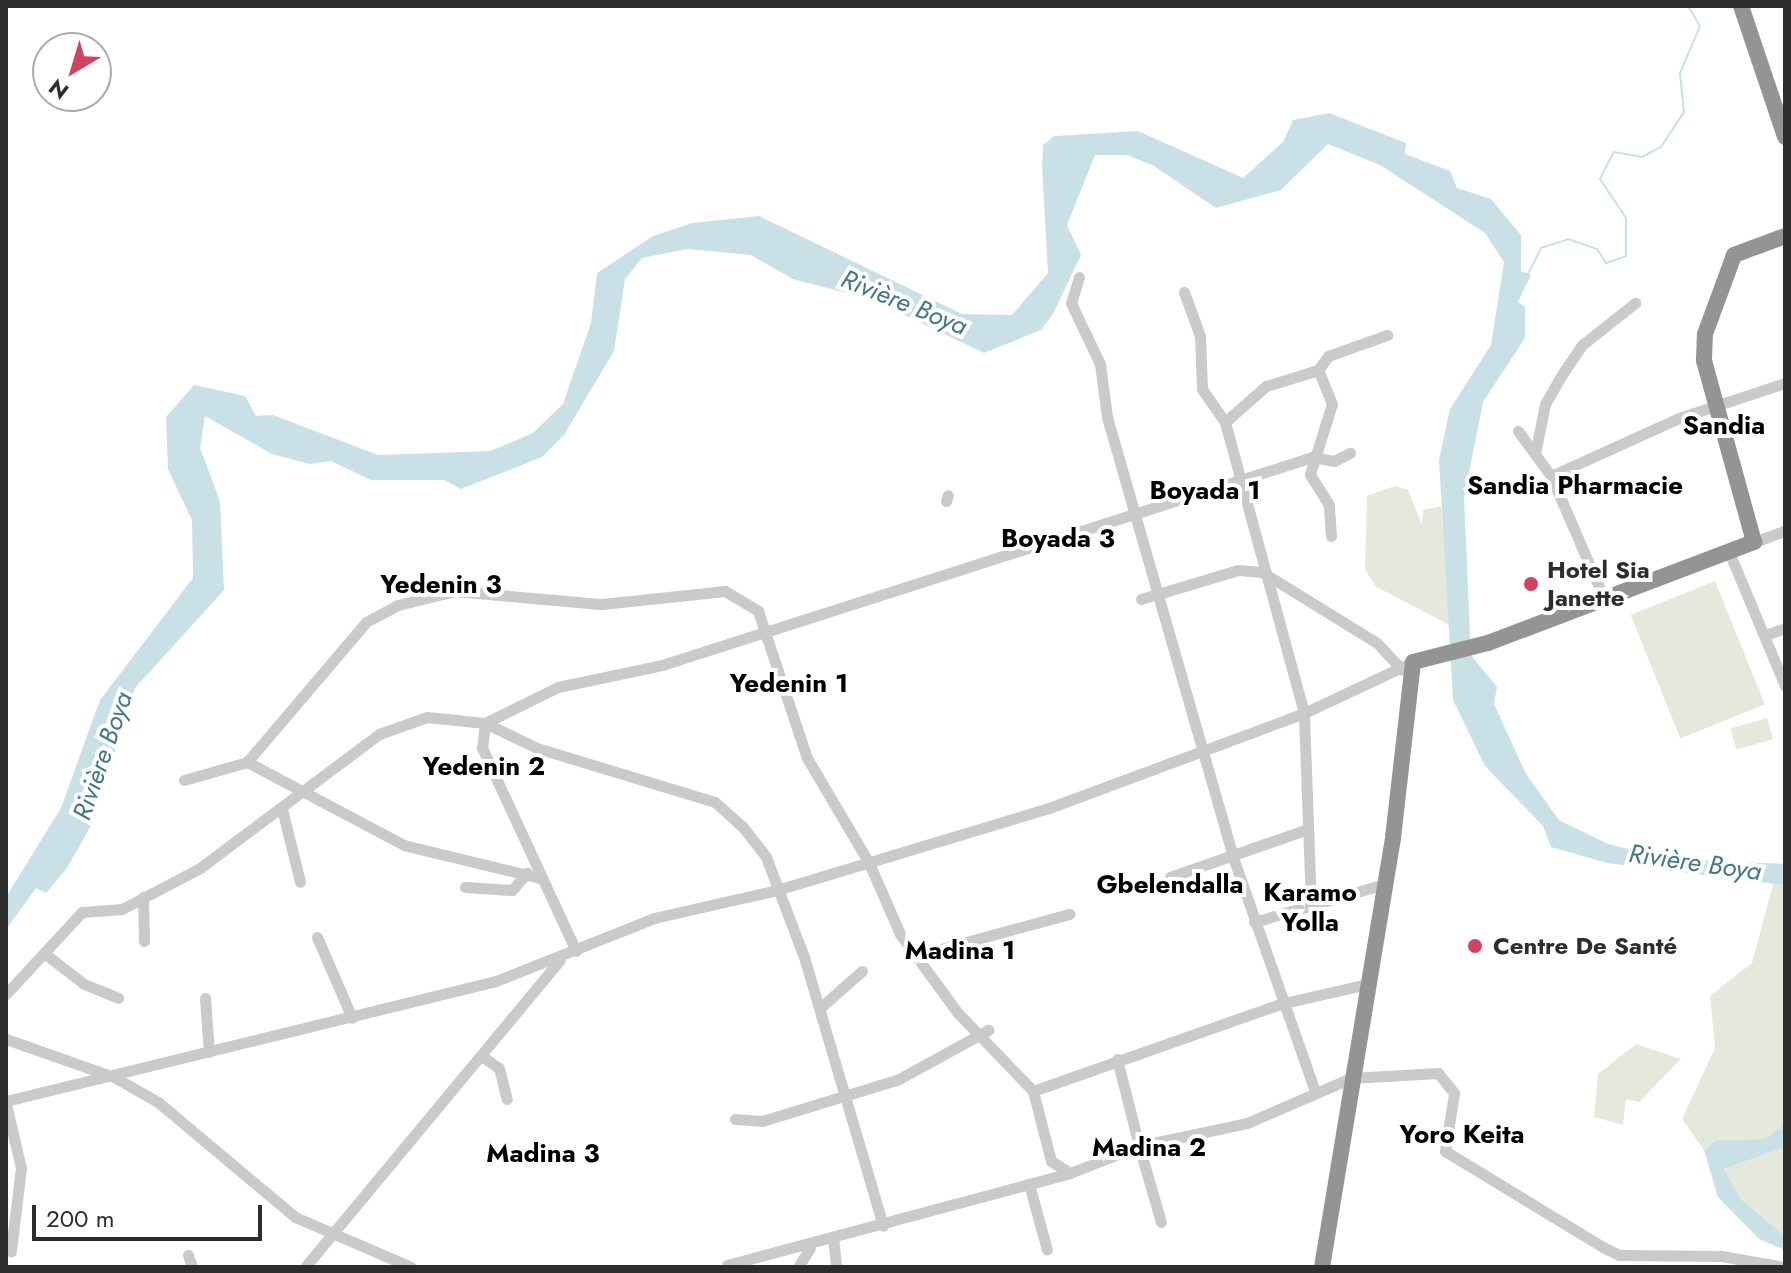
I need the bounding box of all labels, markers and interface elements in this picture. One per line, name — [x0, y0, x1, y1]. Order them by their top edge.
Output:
north arrow — [32, 32, 112, 112]
text: N — [42, 71, 75, 107]
water label: Rivière Boya — [836, 264, 972, 342]
district label: Sandia — [1683, 410, 1765, 442]
district label: Sandia Pharmacie — [1467, 470, 1683, 502]
district label: Boyada 1 — [1150, 475, 1260, 507]
district label: Boyada 3 — [1001, 523, 1115, 555]
place label: Hotel Sia Janette — [1547, 556, 1650, 612]
district label: Yedenin 3 — [380, 569, 502, 601]
marker: Hotel Sia Janette — [1522, 575, 1540, 593]
district label: Yedenin 1 — [730, 668, 848, 700]
water label: Rivière Boya — [67, 688, 139, 824]
district label: Yedenin 2 — [423, 751, 545, 783]
water label: Rivière Boya — [1627, 838, 1763, 888]
district label: Gbelendalla — [1096, 869, 1244, 901]
district label: Karamo Yolla — [1263, 877, 1357, 938]
place label: Centre De Santé — [1493, 932, 1677, 960]
district label: Madina 1 — [905, 935, 1015, 967]
marker: Centre De Santé — [1464, 935, 1486, 957]
district label: Yoro Keita — [1399, 1119, 1525, 1151]
district label: Madina 2 — [1092, 1132, 1206, 1164]
district label: Madina 3 — [486, 1138, 600, 1170]
scale bar — [36, 1189, 266, 1239]
text: 200 m — [46, 1201, 114, 1236]

